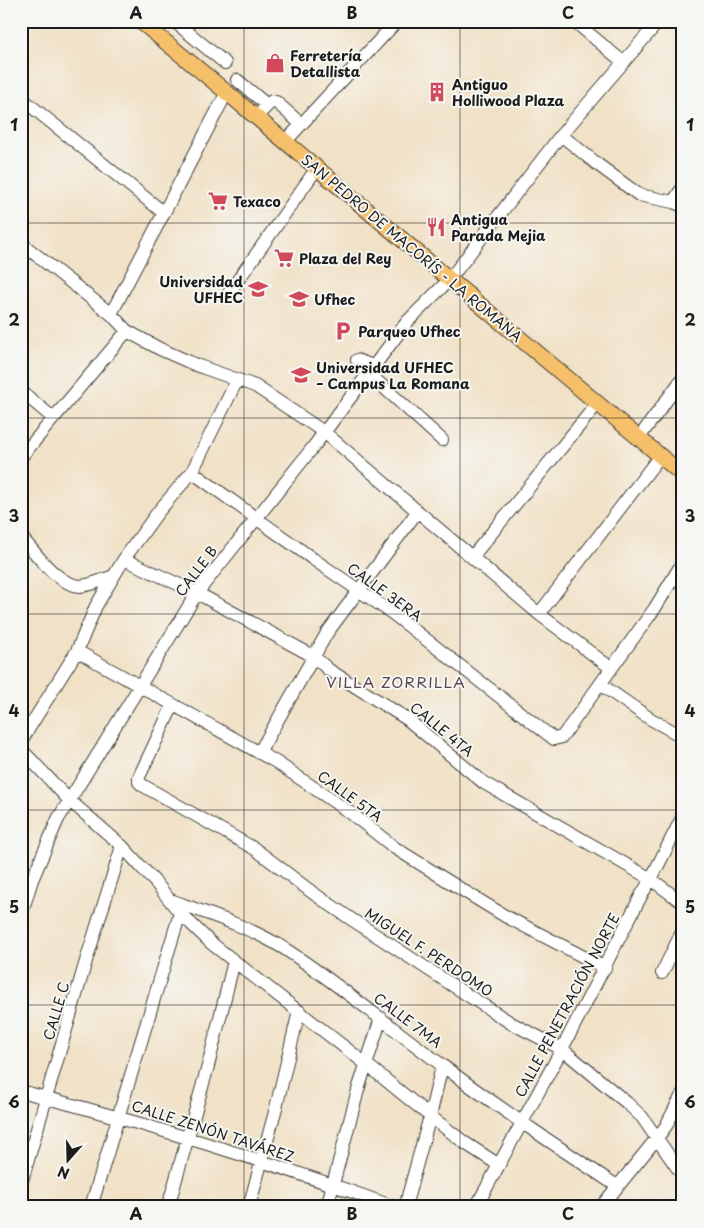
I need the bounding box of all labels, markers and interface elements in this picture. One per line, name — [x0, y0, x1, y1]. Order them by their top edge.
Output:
text: A — [130, 0, 143, 24]
text: B — [347, 0, 358, 24]
text: C — [562, 0, 574, 24]
place label: Ferretería Detallista — [290, 45, 362, 82]
shop icon: Ferretería Detallista — [264, 52, 286, 74]
place label: Antiguo Holliwood Plaza — [452, 74, 565, 111]
building icon: Antiguo Holliwood Plaza — [426, 81, 448, 103]
text: 1 — [10, 112, 18, 136]
text: 1 — [686, 112, 694, 136]
street label: SAN PEDRO DE MACORÍS - LA ROMANA — [297, 149, 527, 347]
supermarket icon: Texaco — [207, 190, 229, 212]
place label: Texaco — [233, 191, 281, 212]
place label: Antigua Parada Mejia — [451, 209, 546, 246]
restaurant icon: Antigua Parada Mejia — [425, 216, 447, 238]
supermarket icon: Plaza del Rey — [273, 247, 295, 269]
place label: Plaza del Rey — [299, 248, 392, 269]
place label: Universidad UFHEC — [159, 271, 244, 308]
school or university icon: Universidad UFHEC — [247, 278, 269, 300]
school or university icon: Ufhec — [288, 288, 310, 310]
place label: Ufhec — [314, 289, 356, 310]
text: 2 — [8, 307, 20, 331]
text: 2 — [684, 307, 696, 331]
parking icon: Parqueo Ufhec — [332, 320, 354, 342]
place label: Parqueo Ufhec — [358, 321, 461, 342]
place label: Universidad UFHEC – Campus La Romana — [316, 357, 470, 394]
school or university icon: Universidad UFHEC – Campus La Romana — [290, 364, 312, 386]
text: 3 — [9, 503, 19, 527]
text: 3 — [685, 503, 695, 527]
street label: CALLE B — [170, 541, 222, 601]
street label: CALLE 3ERA — [343, 558, 427, 626]
district label: VILLA ZORRILLA — [326, 670, 466, 693]
street label: CALLE 4TA — [406, 697, 479, 761]
text: 4 — [9, 698, 20, 722]
text: 4 — [685, 698, 696, 722]
street label: CALLE 5TA — [313, 765, 387, 827]
text: 5 — [9, 894, 19, 918]
text: 5 — [685, 894, 695, 918]
street label: MIGUEL F. PERDOMO — [361, 903, 497, 1001]
street label: CALLE PENETRACIÓN NORTE — [509, 909, 625, 1101]
street label: CALLE C — [38, 979, 74, 1043]
street label: CALLE 7MA — [370, 987, 447, 1053]
text: 6 — [8, 1089, 20, 1113]
text: 6 — [684, 1089, 696, 1113]
street label: CALLE ZENÓN TAVÁREZ — [129, 1095, 297, 1167]
north arrow — [42, 1136, 92, 1186]
text: N — [55, 1161, 72, 1184]
text: A — [130, 1201, 143, 1225]
text: B — [347, 1201, 358, 1225]
text: C — [562, 1201, 574, 1225]

